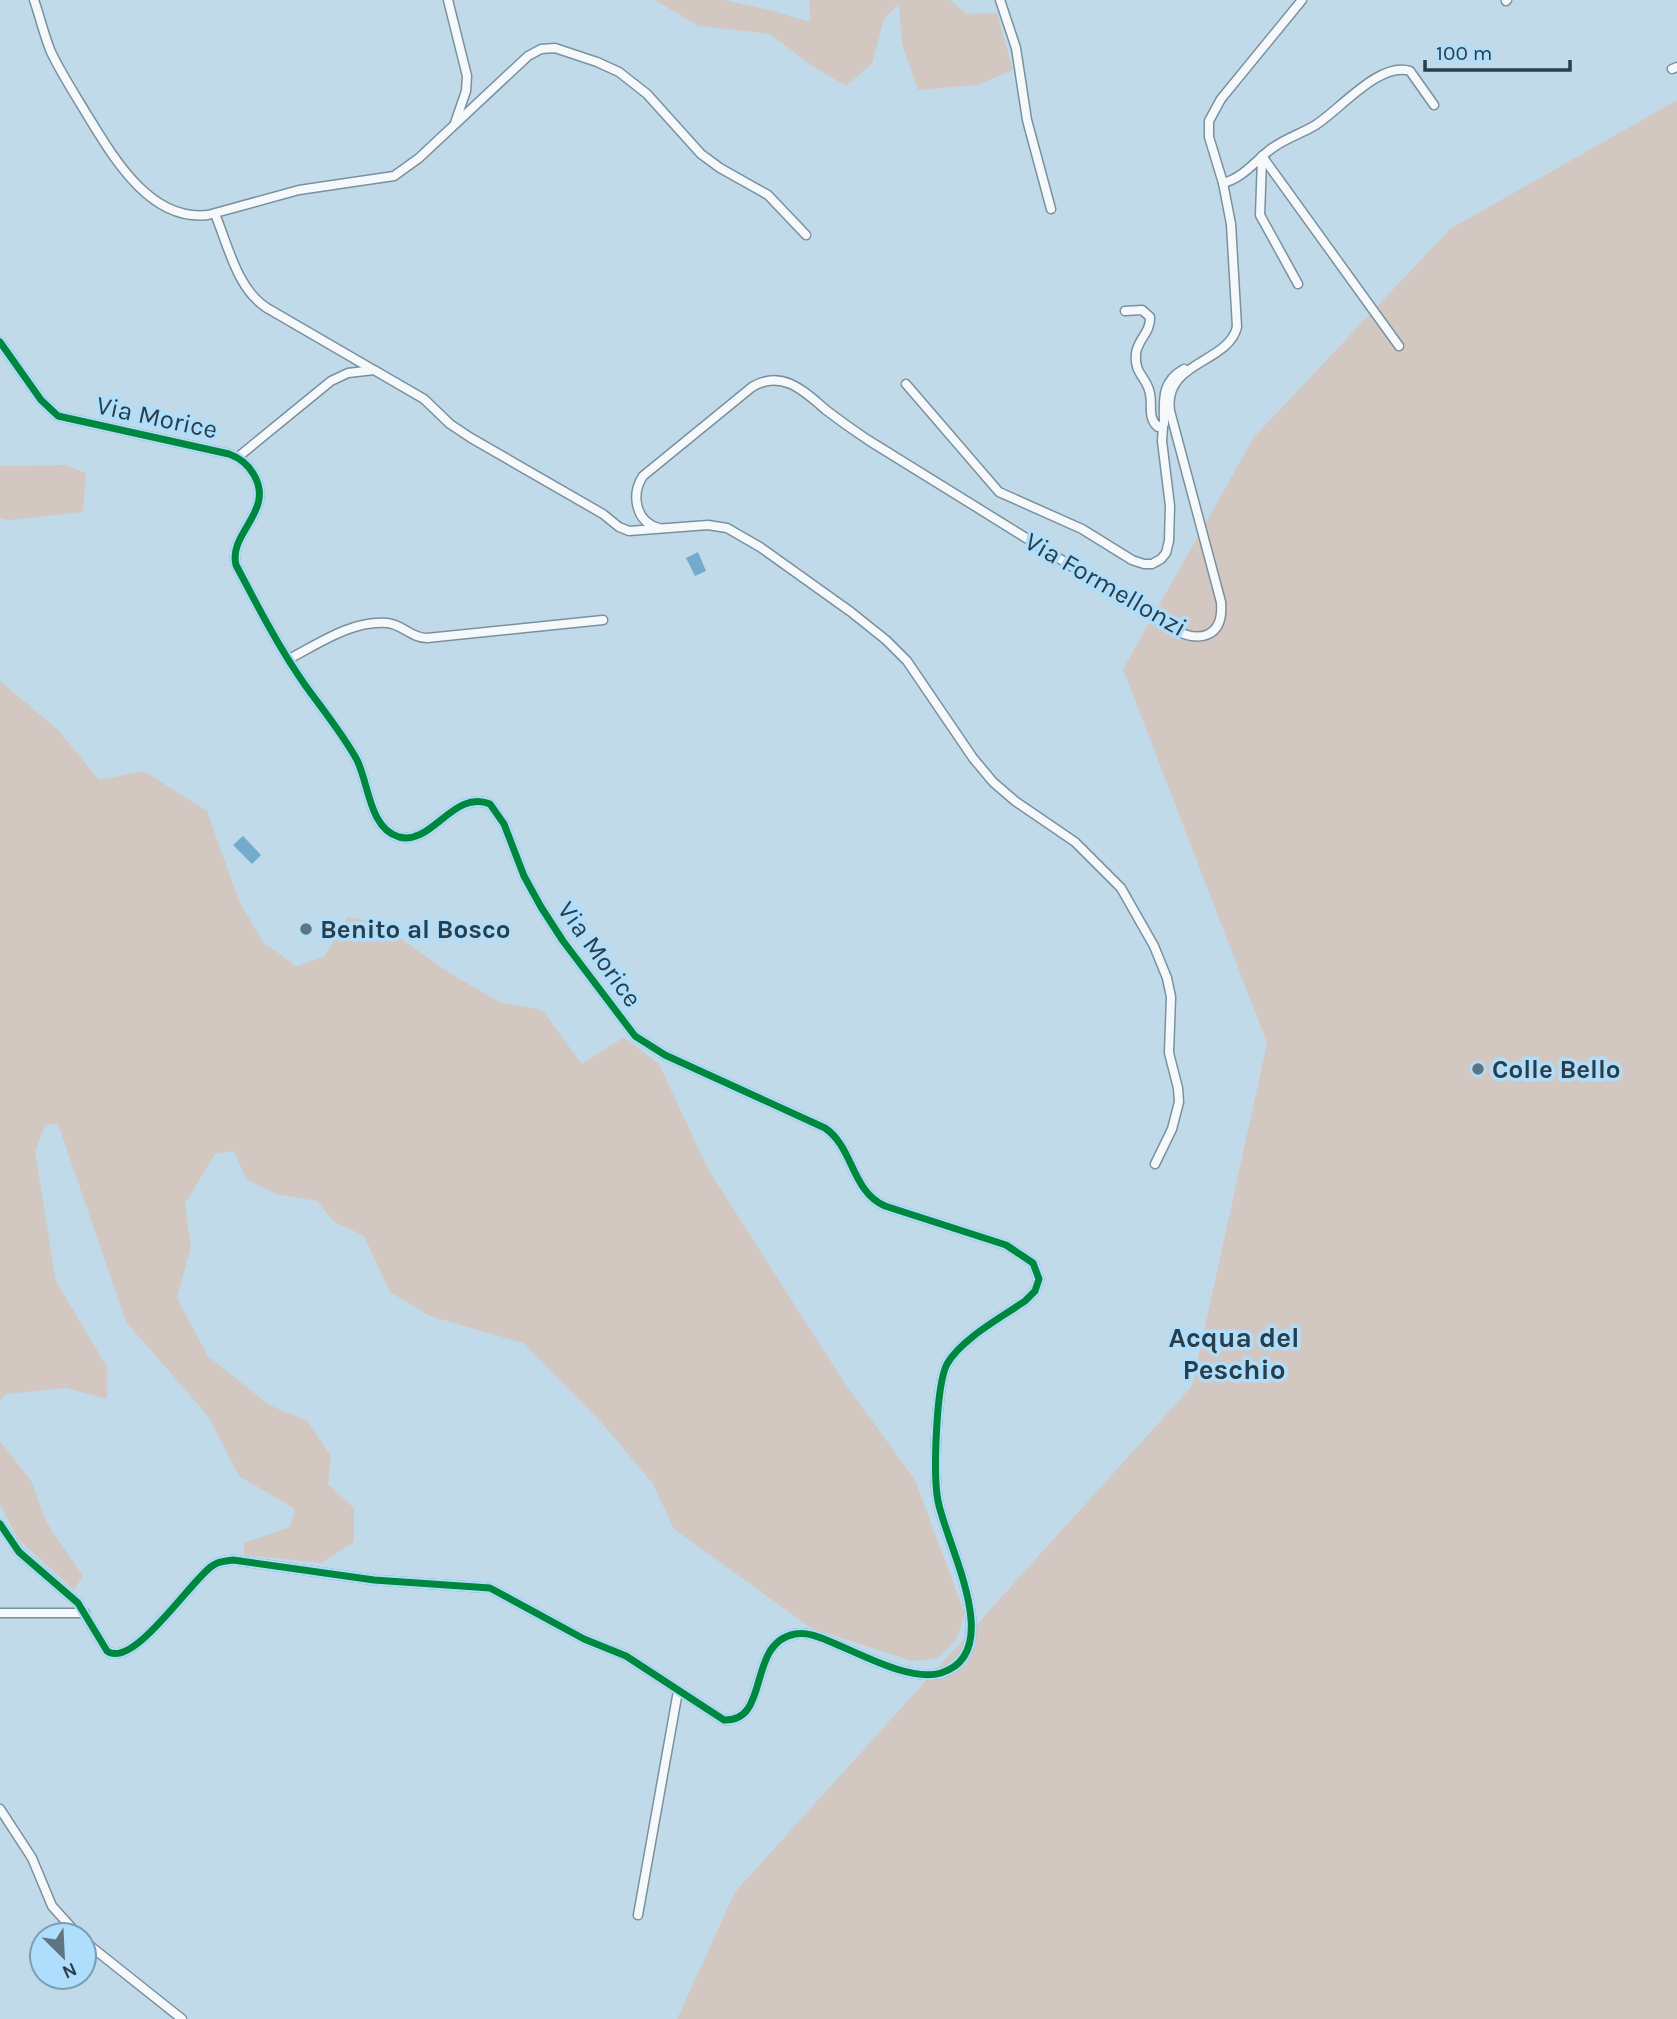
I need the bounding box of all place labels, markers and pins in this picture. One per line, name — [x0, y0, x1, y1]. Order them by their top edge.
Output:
place label: Benito al Bosco — [320, 914, 510, 945]
marker: Benito al Bosco — [298, 921, 314, 937]
place label: Colle Bello — [1492, 1054, 1621, 1085]
marker: Colle Bello — [1470, 1061, 1486, 1077]

